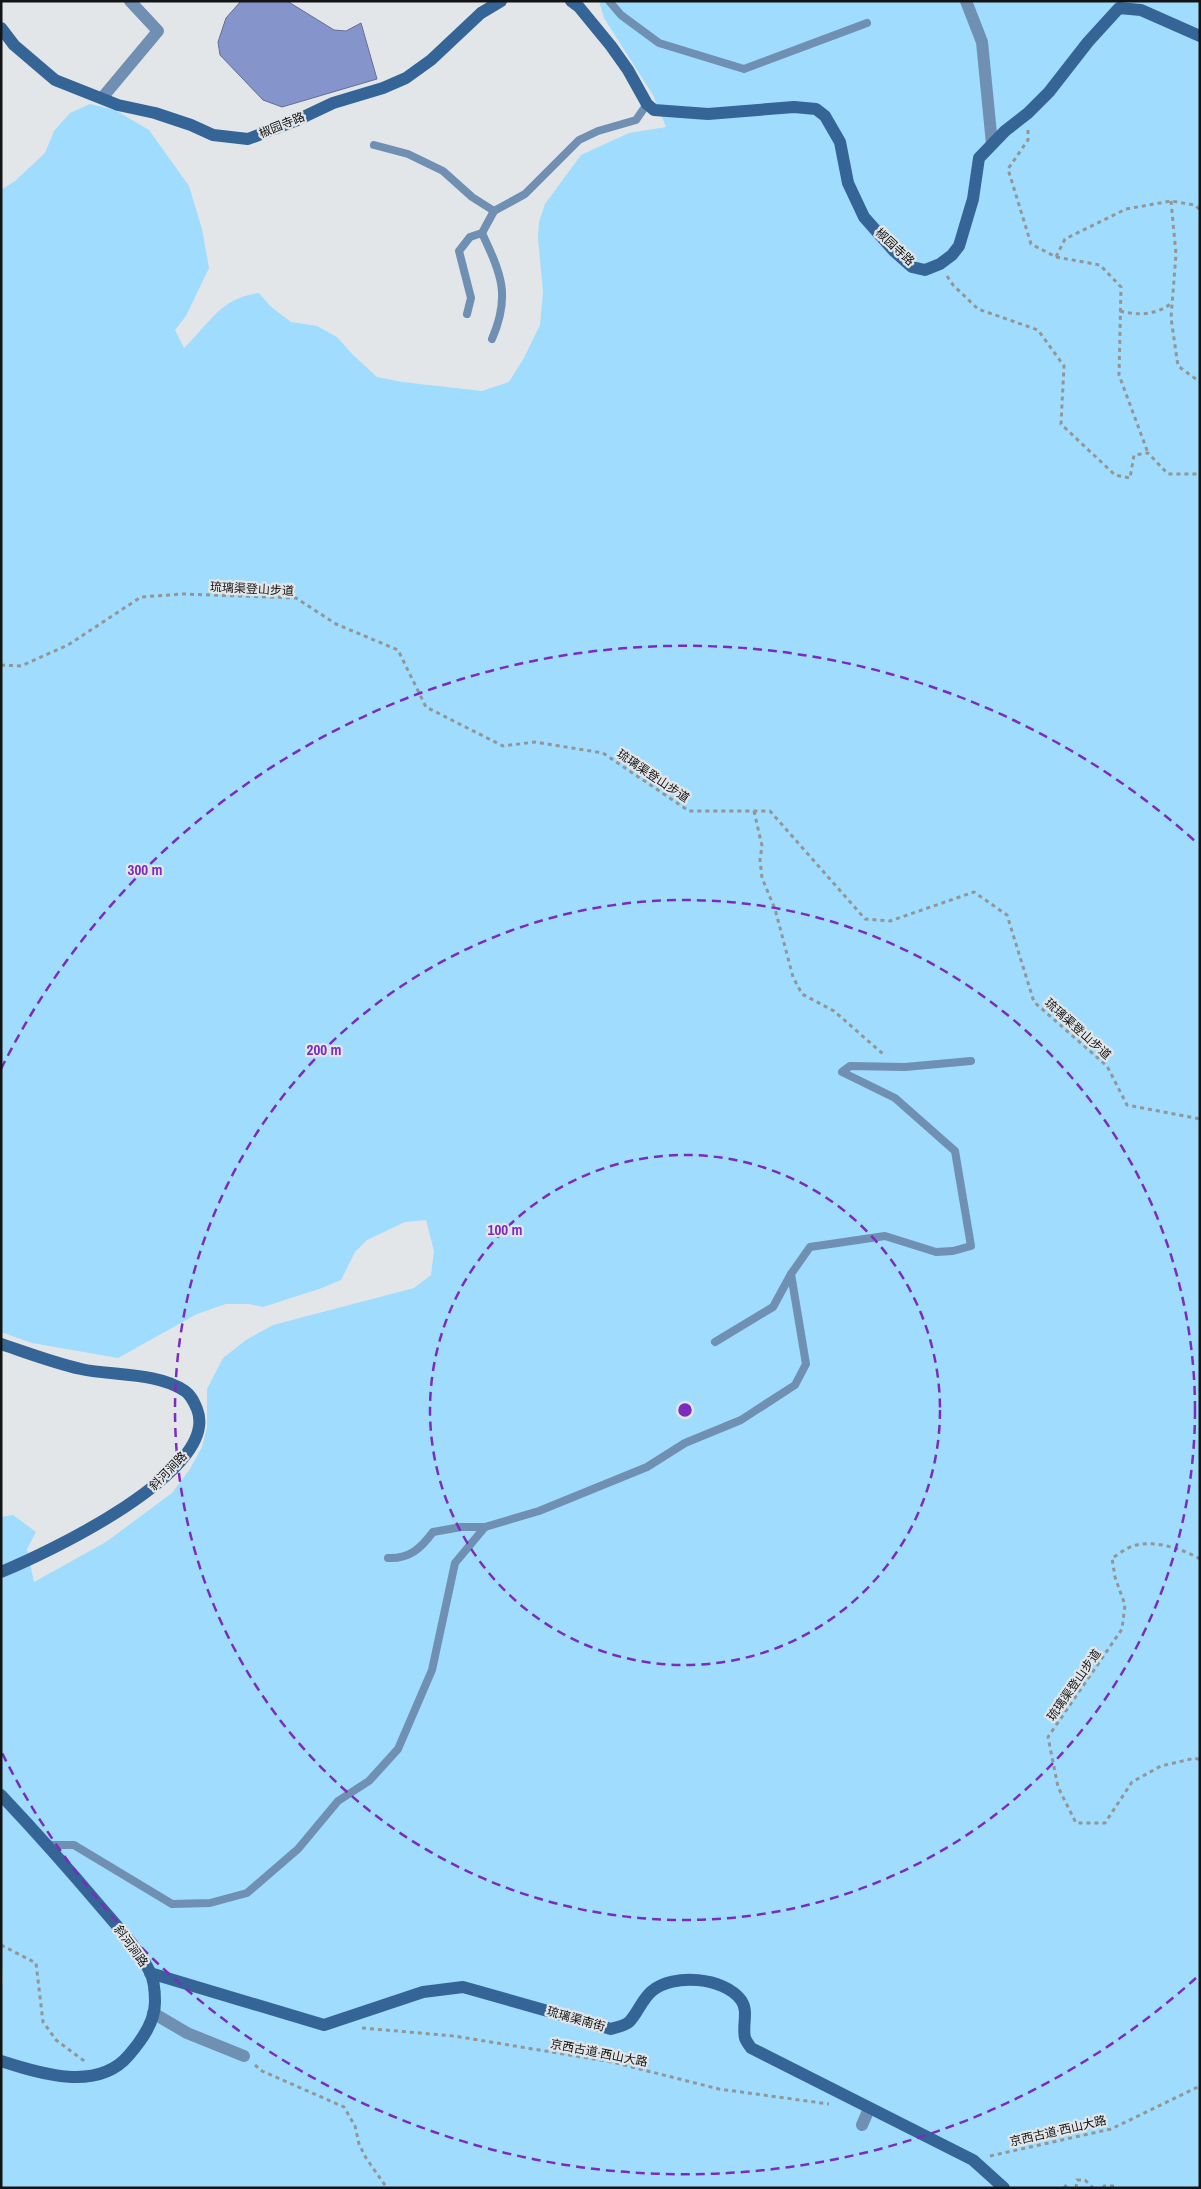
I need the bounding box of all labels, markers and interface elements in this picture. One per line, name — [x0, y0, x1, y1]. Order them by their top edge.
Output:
street label: 椒园寺路 — [257, 109, 307, 141]
street label: 椒园寺路 — [872, 225, 918, 269]
street label: 琉璃渠登山步道 — [210, 579, 294, 599]
street label: 琉璃渠登山步道 — [614, 746, 692, 806]
text: 300 m — [128, 859, 162, 880]
street label: 琉璃渠登山步道 — [1041, 995, 1115, 1063]
text: 200 m — [307, 1039, 341, 1060]
text: 100 m — [488, 1219, 522, 1240]
centre of rings — [676, 1401, 694, 1419]
street label: 斜河涧路 — [146, 1448, 190, 1494]
street label: 琉璃渠登山步道 — [1043, 1646, 1105, 1724]
street label: 斜河涧路 — [110, 1922, 152, 1970]
street label: 琉璃渠南街 — [545, 2003, 607, 2035]
street label: 京西古道·西山大路 — [549, 2036, 649, 2070]
street label: 京西古道·西山大路 — [1008, 2112, 1108, 2150]

